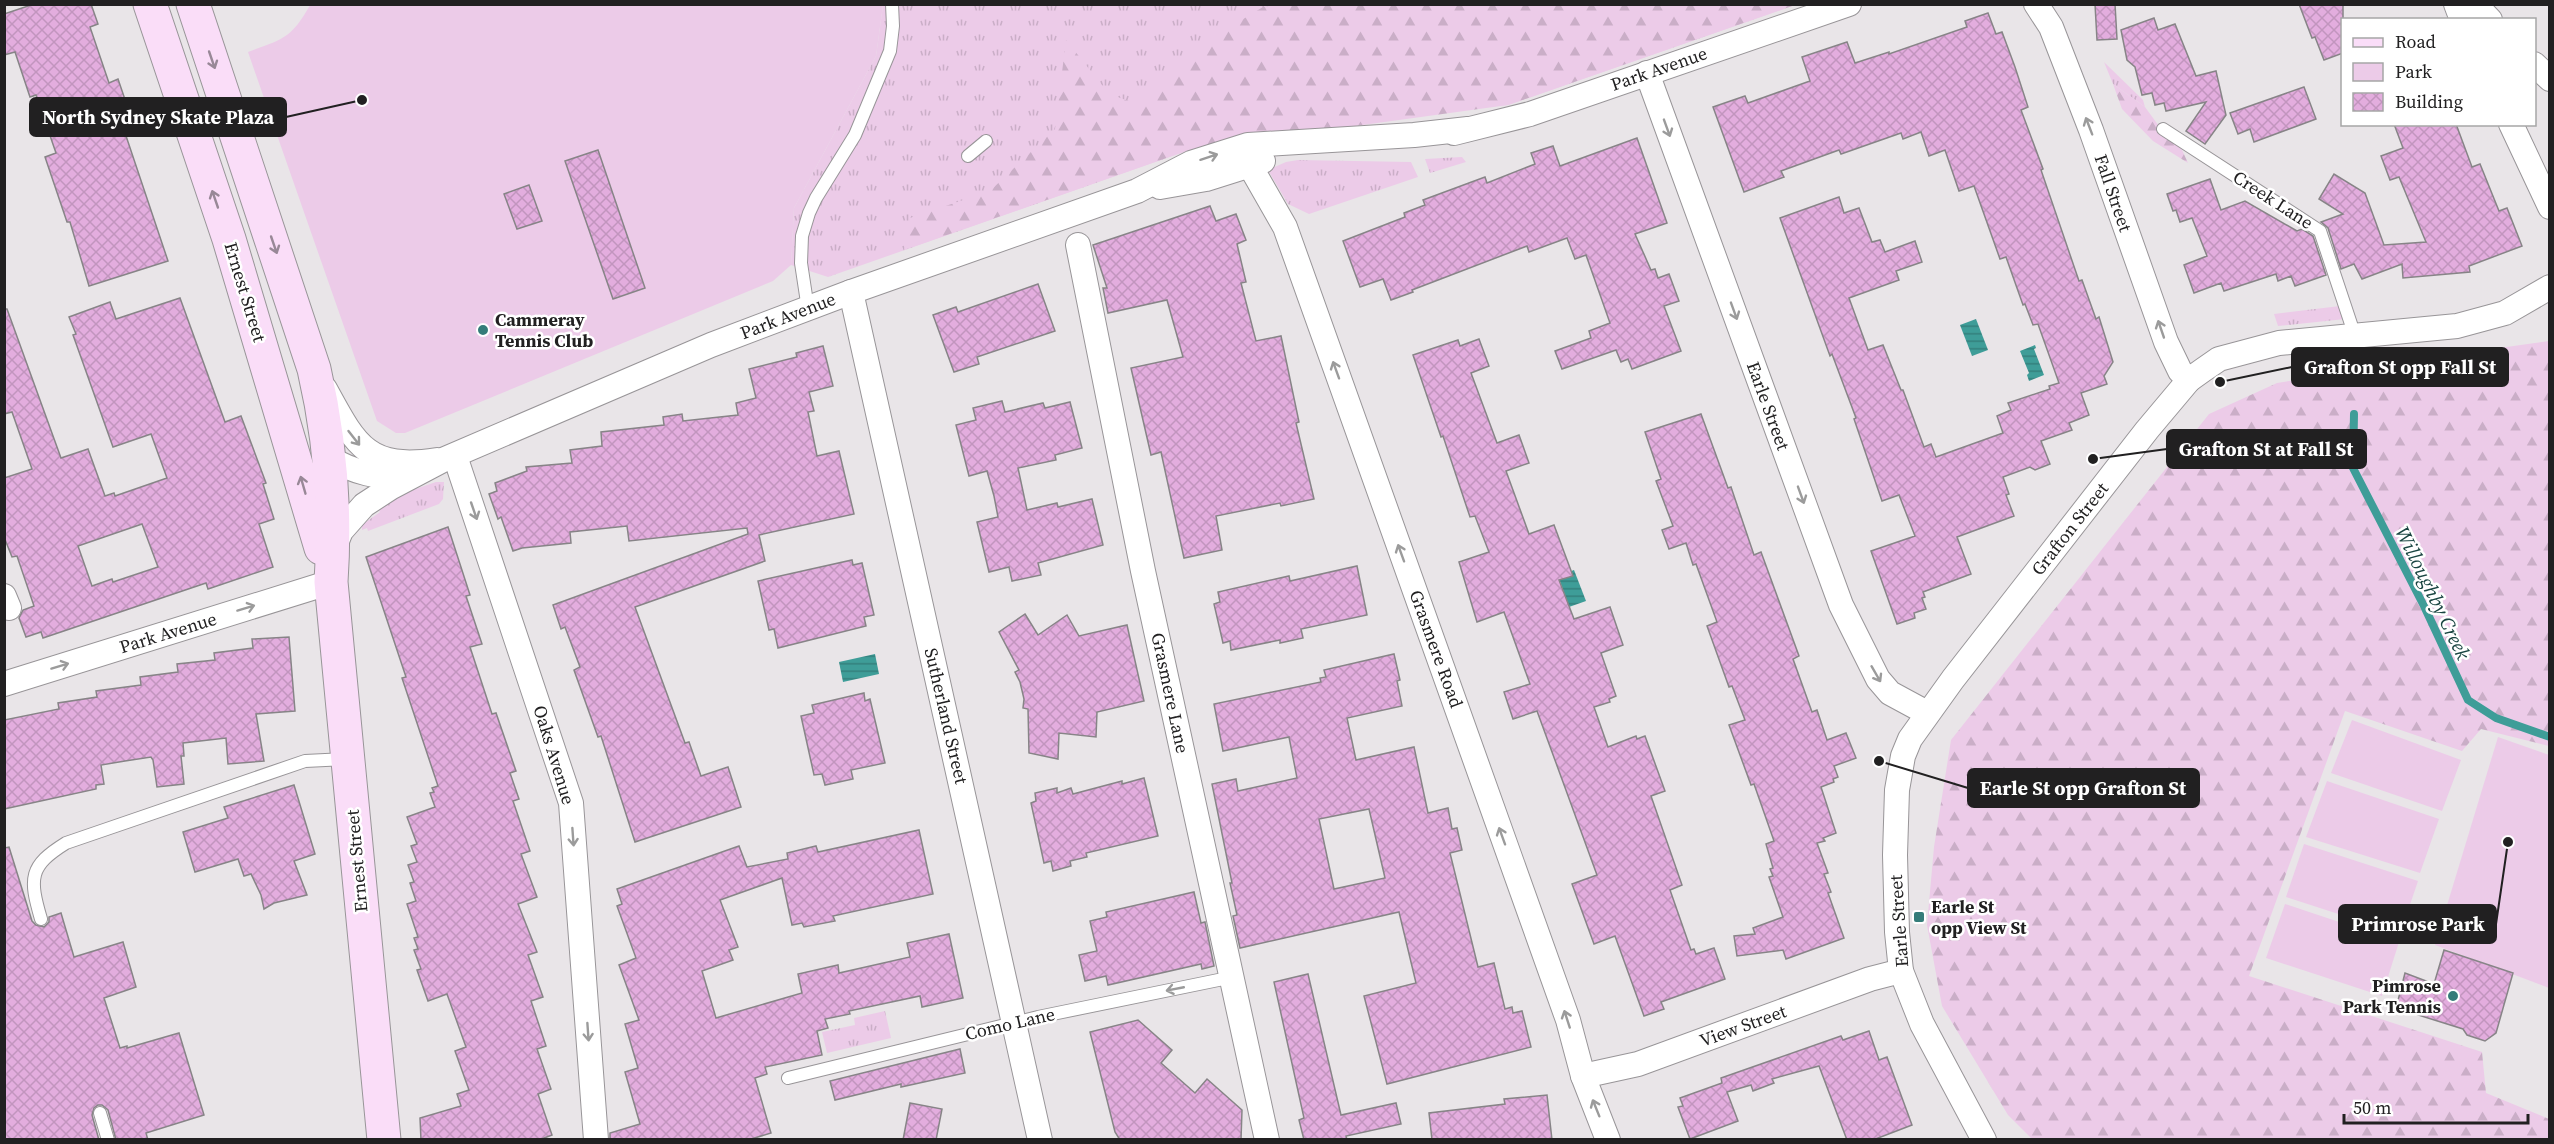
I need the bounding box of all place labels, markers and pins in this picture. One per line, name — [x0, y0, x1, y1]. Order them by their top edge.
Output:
callout: North Sydney Skate Plaza — [30, 98, 286, 136]
place label: Cammeray Tennis Club — [495, 307, 593, 353]
marker: Cammeray Tennis Club — [476, 323, 490, 337]
callout: Grafton St opp Fall St — [2292, 348, 2508, 386]
callout: Grafton St at Fall St — [2167, 430, 2366, 468]
callout: Earle St opp Grafton St — [1968, 769, 2199, 807]
place label: Earle St opp View St — [1931, 894, 2027, 940]
callout: Primrose Park — [2339, 905, 2496, 943]
marker: Earle St opp View St — [1912, 910, 1926, 924]
place label: Pimrose Park Tennis — [2343, 973, 2441, 1019]
marker: Pimrose Park Tennis — [2446, 989, 2460, 1003]

